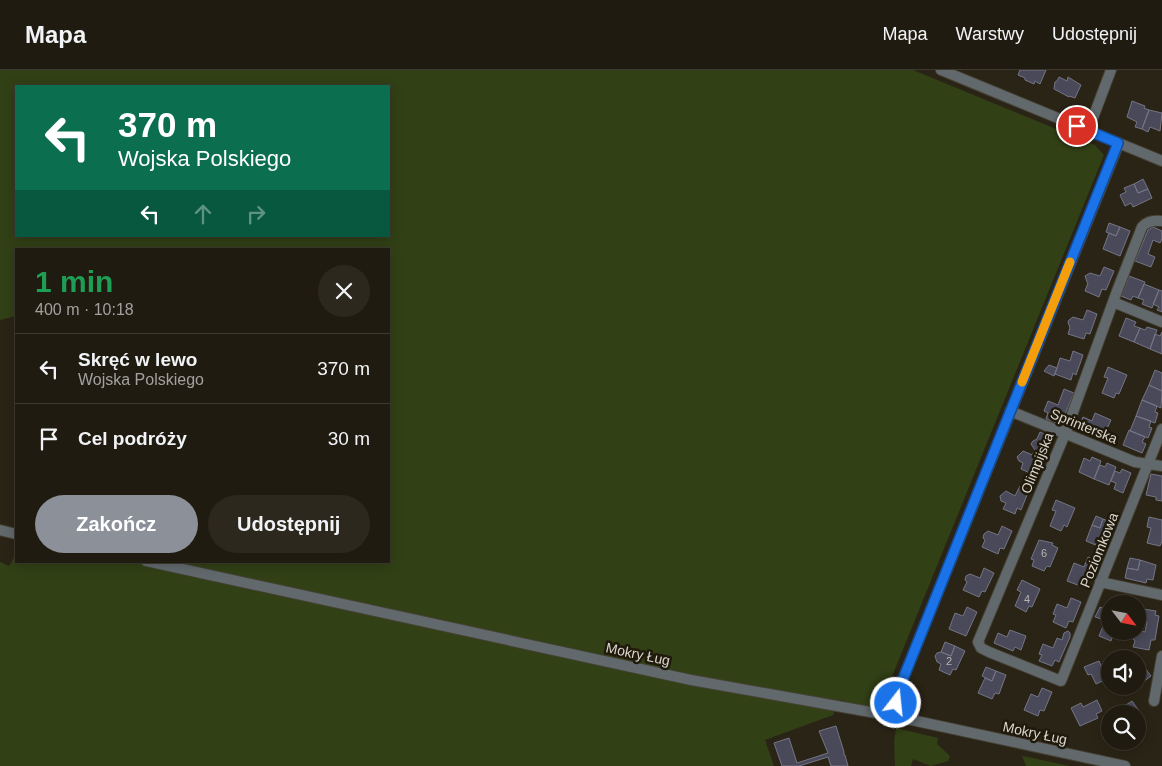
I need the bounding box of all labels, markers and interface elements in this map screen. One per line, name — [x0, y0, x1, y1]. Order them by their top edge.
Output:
text: Mapa — [25, 21, 86, 48]
text: Mapa — [883, 24, 928, 44]
text: Warstwy — [956, 24, 1024, 44]
text: Udostępnij — [1052, 24, 1137, 44]
icon: left — [35, 105, 100, 170]
text: 370 m — [118, 105, 217, 144]
pin — [1056, 105, 1098, 147]
icon: arrive — [1063, 112, 1091, 140]
text: Wojska Polskiego — [118, 146, 291, 171]
icon: left — [136, 200, 164, 228]
icon: ahead — [189, 200, 217, 228]
icon: right — [242, 200, 270, 228]
text: 1 min — [35, 265, 113, 298]
button: close — [318, 265, 370, 317]
text: 400 m · 10:18 — [35, 301, 134, 318]
text: Skręć w lewo — [78, 349, 197, 370]
icon: left — [35, 355, 63, 383]
text: 370 m — [317, 358, 370, 379]
text: Wojska Polskiego — [78, 371, 204, 388]
street label: Sprinterska — [1048, 405, 1120, 447]
icon: arrive — [35, 425, 63, 453]
text: Cel podróży — [78, 428, 187, 449]
text: 30 m — [328, 428, 370, 449]
street label: Olimpijska — [1017, 430, 1057, 496]
button: Zakończ — [35, 495, 198, 553]
button: Udostępnij — [208, 495, 370, 553]
street label: Poziomkowa — [1077, 510, 1121, 590]
house number: 6 — [1041, 547, 1047, 559]
house number: 4 — [1024, 593, 1030, 605]
north arrow — [1101, 595, 1146, 640]
map controls — [1101, 595, 1146, 750]
street label: Mokry Ług — [604, 639, 672, 669]
button: sound — [1101, 650, 1146, 695]
house number: 2 — [946, 655, 952, 667]
position arrow — [869, 676, 921, 728]
button: search — [1101, 705, 1146, 750]
street label: Mokry Ług — [1001, 718, 1069, 748]

